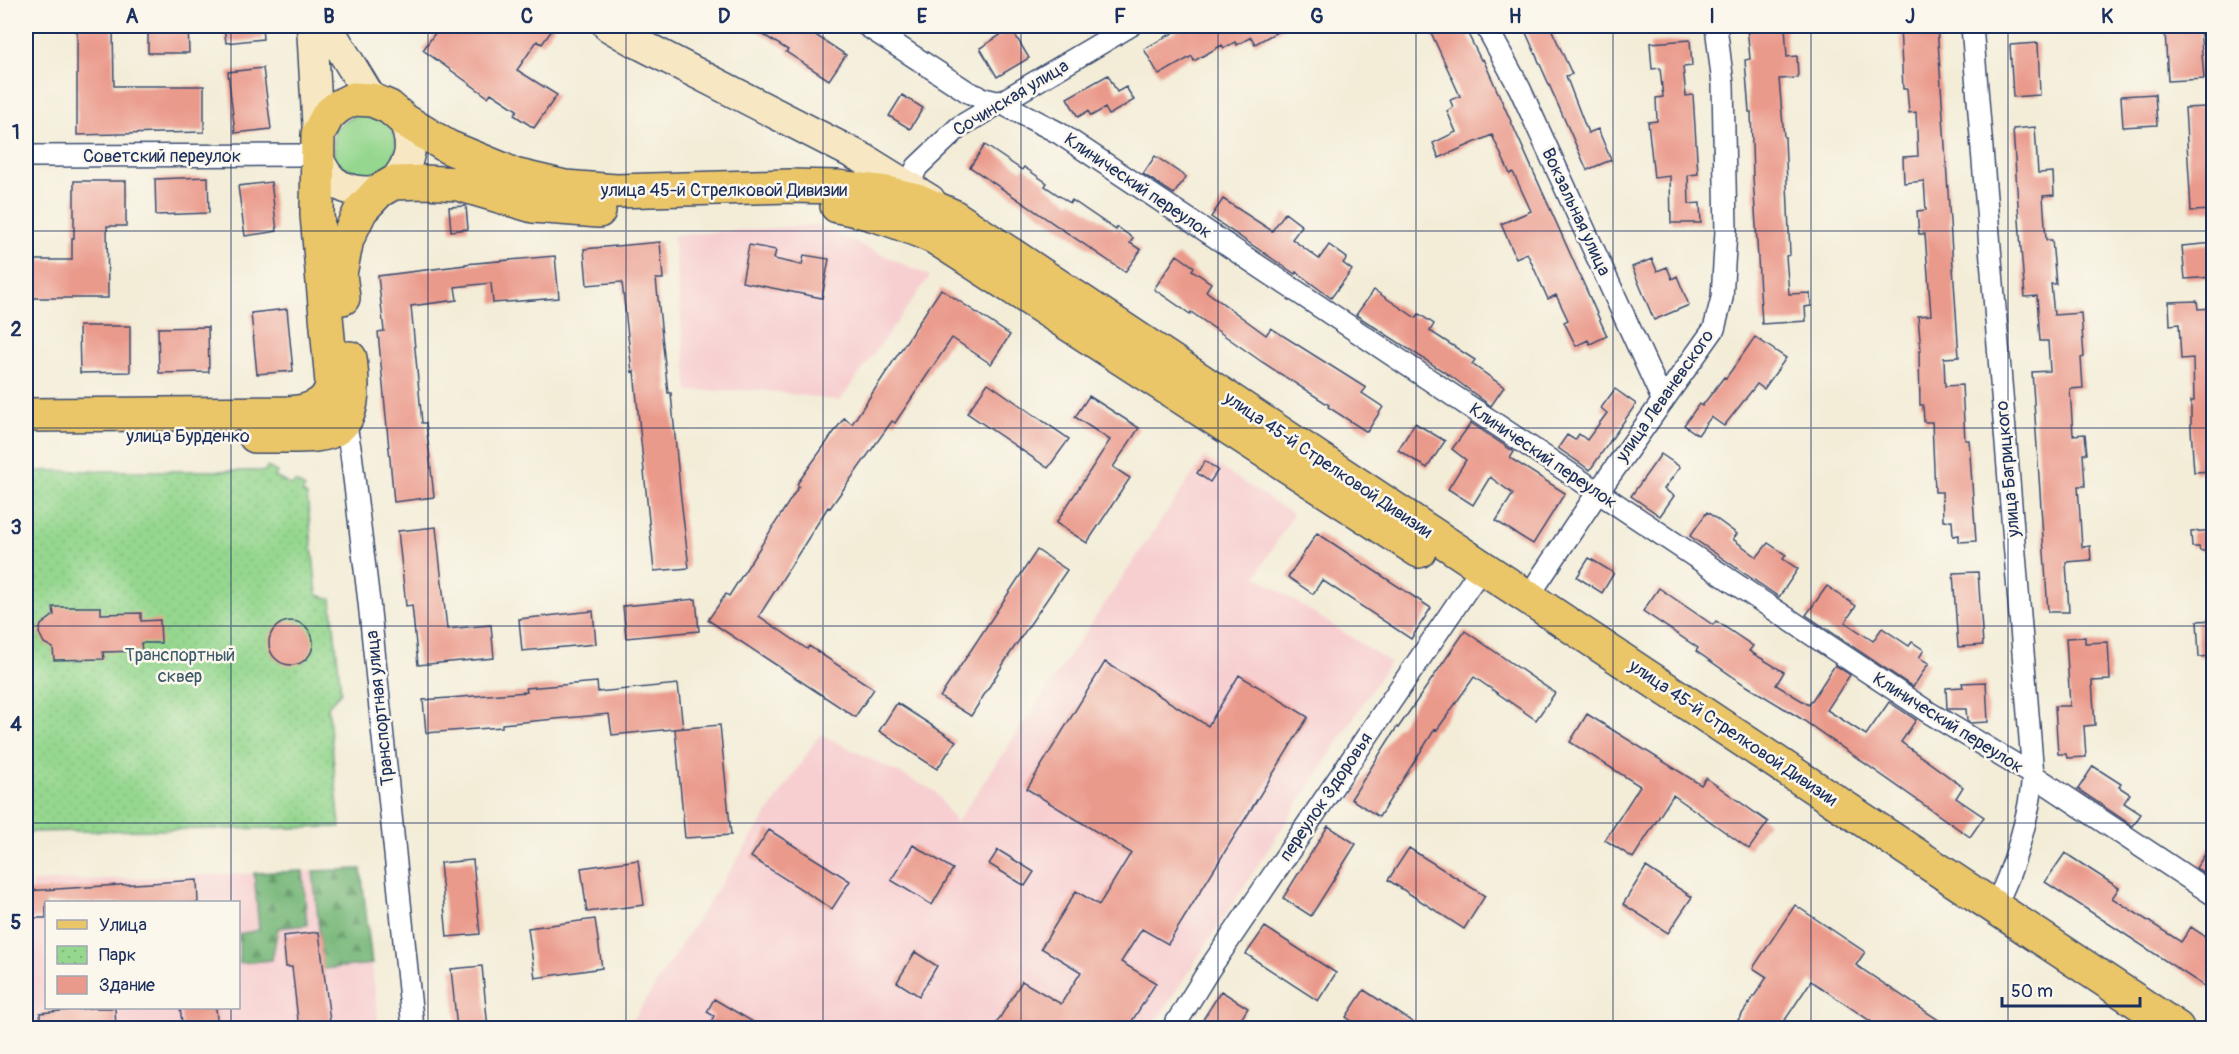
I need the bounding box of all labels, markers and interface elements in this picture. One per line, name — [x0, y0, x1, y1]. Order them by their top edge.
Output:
text: A — [126, 4, 139, 29]
text: B — [323, 4, 335, 29]
text: C — [521, 4, 533, 29]
text: D — [718, 4, 731, 29]
text: E — [917, 4, 928, 29]
text: F — [1114, 4, 1126, 29]
text: G — [1310, 4, 1324, 29]
text: H — [1509, 4, 1522, 29]
text: I — [1709, 4, 1715, 29]
text: J — [1905, 4, 1915, 29]
text: K — [2101, 4, 2113, 29]
street label: Сочинская улица — [949, 54, 1073, 142]
text: 1 — [12, 120, 20, 145]
street label: Клинический переулок — [1060, 128, 1216, 244]
street label: Вокзальная улица — [1536, 144, 1616, 280]
street label: Советский переулок — [83, 145, 241, 168]
street label: улица 45-й Стрелковой Дивизии — [600, 179, 847, 202]
text: 2 — [10, 317, 22, 342]
street label: улица Леваневского — [1610, 325, 1719, 467]
street label: улица 45-й Стрелковой Дивизии — [1219, 386, 1437, 543]
street label: Клинический переулок — [1465, 398, 1621, 514]
street label: улица Багрицкого — [1991, 400, 2025, 539]
street label: улица Бурденко — [125, 425, 250, 448]
text: 3 — [10, 515, 22, 540]
street label: Транспортная улица — [360, 629, 400, 787]
park label: Транспортный сквер — [125, 644, 235, 688]
street label: улица 45-й Стрелковой Дивизии — [1624, 654, 1842, 811]
street label: Клинический переулок — [1868, 667, 2028, 779]
text: 4 — [10, 712, 22, 737]
street label: переулок Здоровья — [1274, 728, 1378, 866]
legend — [45, 901, 240, 1009]
text: 5 — [11, 910, 22, 935]
text: Улица — [99, 914, 147, 937]
text: Парк — [99, 944, 136, 967]
scale bar — [2002, 970, 2140, 1008]
text: Здание — [99, 974, 155, 997]
text: 50 m — [2011, 980, 2053, 1003]

